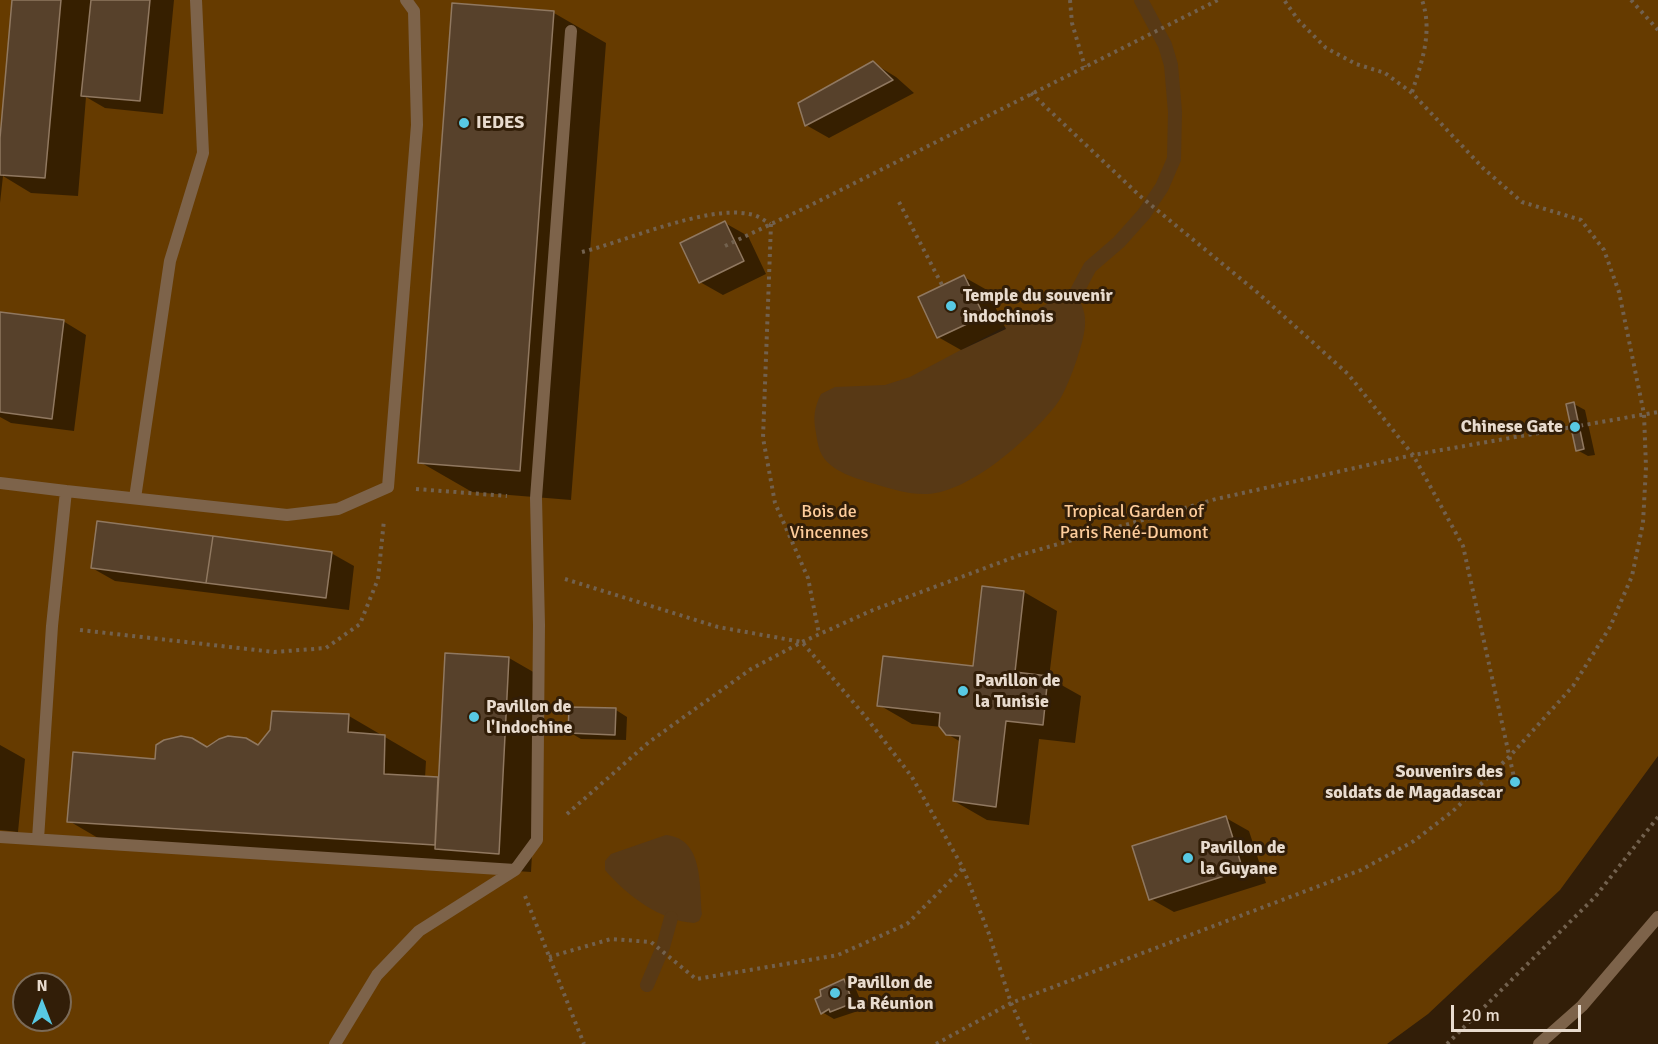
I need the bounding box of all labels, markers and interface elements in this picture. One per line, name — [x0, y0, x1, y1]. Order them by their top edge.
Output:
place label: IEDES — [476, 112, 524, 134]
marker: IEDES — [457, 116, 471, 130]
place label: Temple du souvenir indochinois — [963, 285, 1113, 328]
marker: Temple du souvenir indochinois — [944, 299, 958, 313]
place label: Chinese Gate — [1461, 416, 1563, 438]
marker: Chinese Gate — [1568, 420, 1582, 434]
park label: Bois de Vincennes — [790, 501, 868, 544]
park label: Tropical Garden of Paris René-Dumont — [1060, 501, 1208, 544]
place label: Pavillon de la Tunisie — [975, 670, 1061, 712]
marker: Pavillon de la Tunisie — [956, 684, 970, 698]
place label: Pavillon de l'Indochine — [486, 696, 572, 738]
marker: Pavillon de l'Indochine — [467, 710, 481, 724]
place label: Souvenirs des soldats de Magadascar — [1325, 761, 1503, 804]
marker: Souvenirs des soldats de Magadascar — [1508, 775, 1522, 789]
place label: Pavillon de la Guyane — [1200, 837, 1286, 880]
marker: Pavillon de la Guyane — [1181, 851, 1195, 865]
north arrow — [12, 972, 72, 1032]
place label: Pavillon de La Réunion — [847, 972, 934, 1014]
text: N — [36, 976, 48, 996]
marker: Pavillon de La Réunion — [828, 986, 842, 1000]
scale bar — [1454, 993, 1584, 1031]
text: 20 m — [1462, 1004, 1500, 1026]

